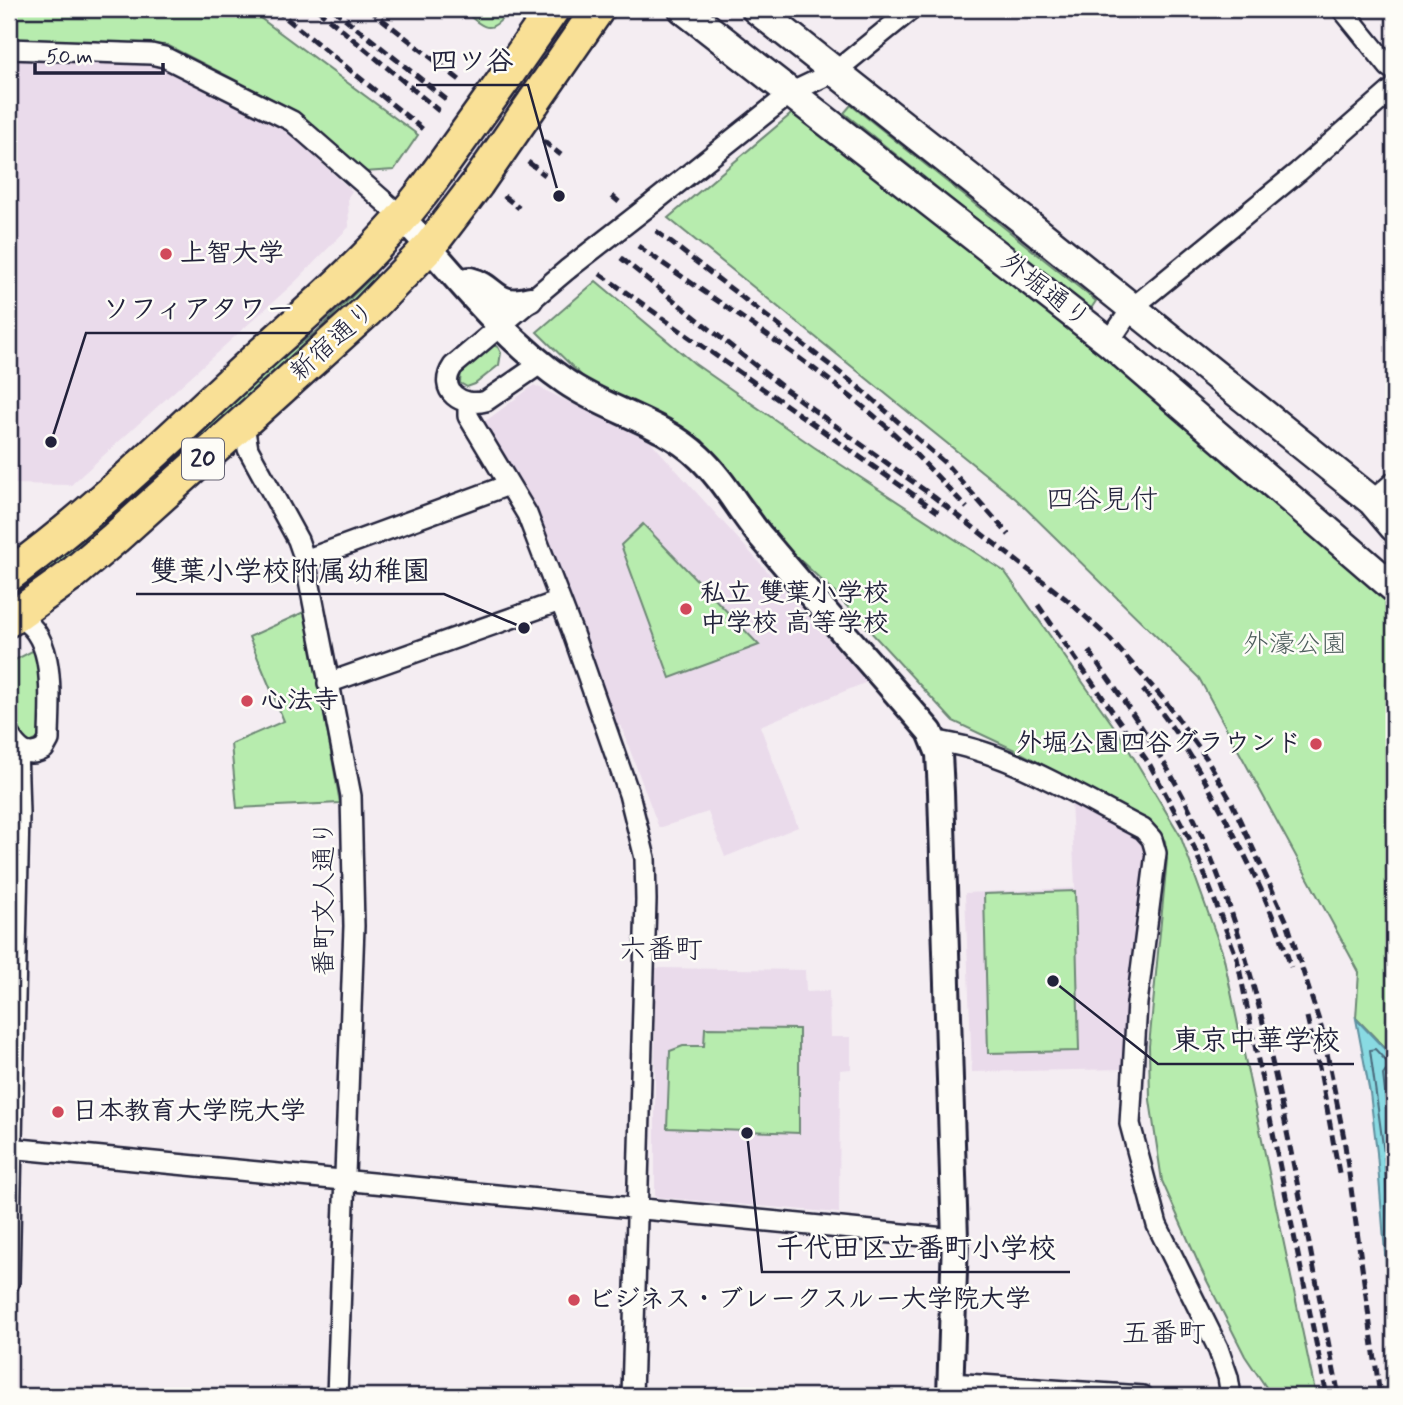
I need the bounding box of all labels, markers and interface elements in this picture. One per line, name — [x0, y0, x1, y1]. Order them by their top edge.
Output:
scale bar — [35, 32, 163, 76]
callout: 四ツ谷 — [416, 36, 528, 85]
text: 50 m — [46, 43, 93, 71]
text: 四ツ谷 — [430, 44, 514, 81]
place label: 上智大学 — [180, 237, 284, 271]
marker: 上智大学 — [158, 246, 174, 262]
street label: 外堀通り — [994, 246, 1096, 336]
callout: ソフィアタワー — [86, 284, 310, 333]
text: ソフィアタワー — [102, 292, 294, 329]
street label: 新宿通り — [283, 295, 383, 389]
road number: 20 — [182, 438, 224, 480]
district label: 四谷見付 — [1046, 482, 1158, 519]
callout: 雙葉小学校附属幼稚園 — [136, 545, 444, 594]
text: 雙葉小学校附属幼稚園 — [150, 554, 430, 591]
place label: 私立 雙葉小学校 中学校 高等学校 — [700, 577, 889, 641]
marker: 私立 雙葉小学校 中学校 高等学校 — [678, 601, 694, 617]
park label: 外濠公園 — [1243, 628, 1347, 662]
place label: 心法寺 — [261, 684, 339, 718]
marker: 心法寺 — [239, 693, 255, 709]
place label: 外堀公園四谷グラウンド — [1016, 727, 1302, 761]
marker: 外堀公園四谷グラウンド — [1308, 736, 1324, 752]
street label: 番町文人通り — [308, 820, 342, 976]
district label: 六番町 — [619, 932, 703, 969]
callout: 東京中華学校 — [1158, 1015, 1354, 1064]
text: 東京中華学校 — [1172, 1023, 1340, 1060]
place label: 日本教育大学院大学 — [72, 1095, 306, 1129]
marker: 日本教育大学院大学 — [50, 1104, 66, 1120]
callout: 千代田区立番町小学校 — [762, 1223, 1070, 1272]
text: 千代田区立番町小学校 — [776, 1231, 1056, 1268]
place label: ビジネス・ブレークスルー大学院大学 — [588, 1283, 1031, 1317]
marker: ビジネス・ブレークスルー大学院大学 — [566, 1292, 582, 1308]
district label: 五番町 — [1122, 1316, 1206, 1353]

